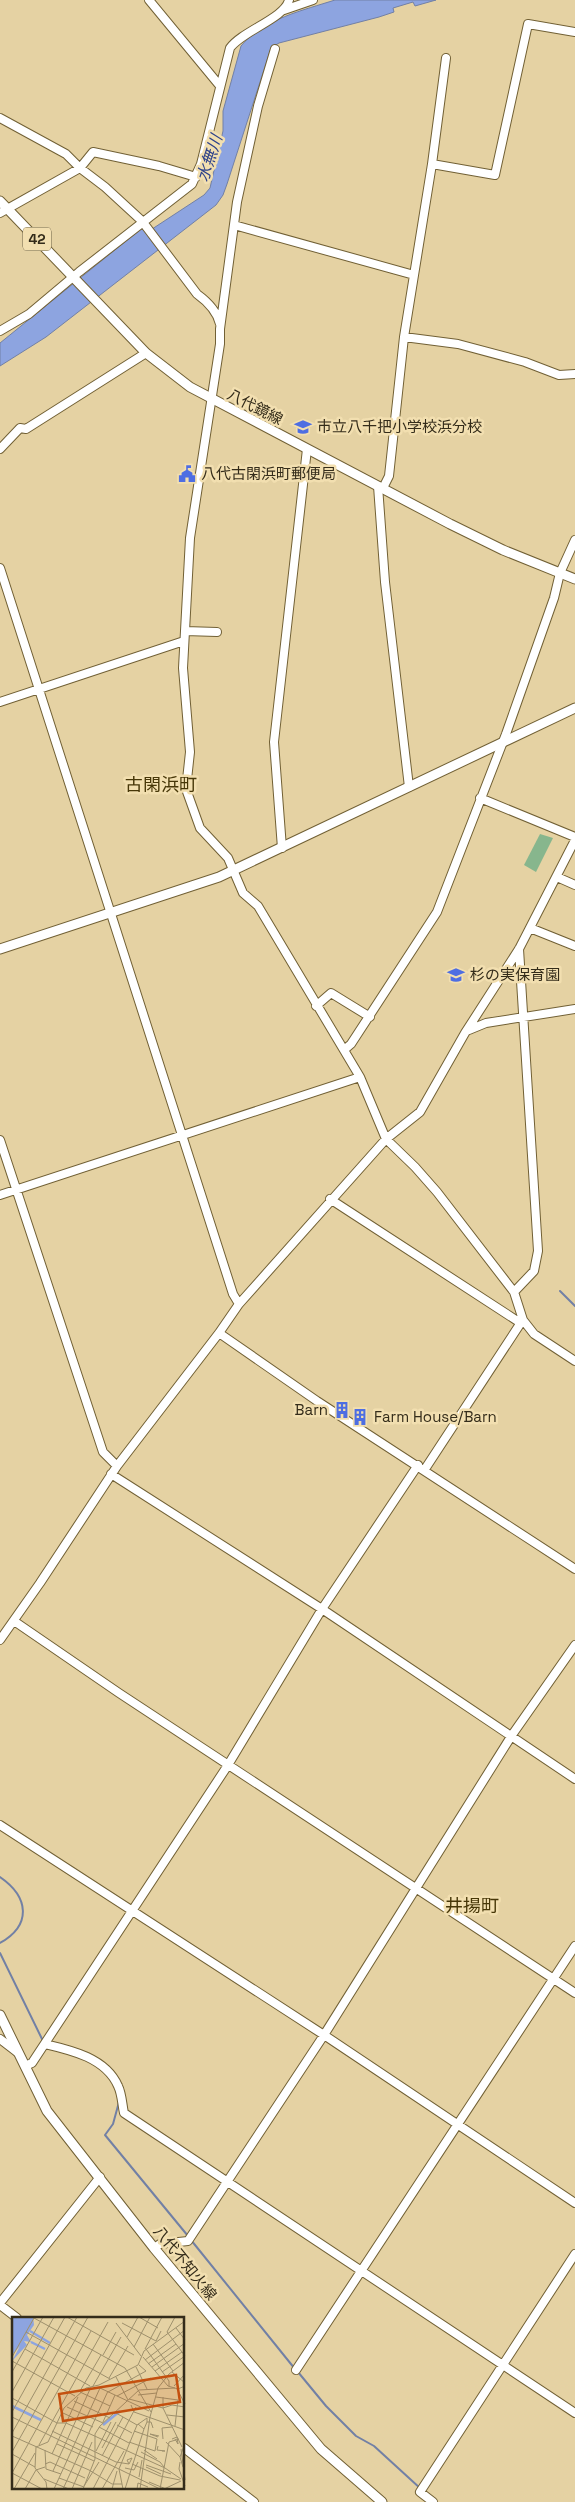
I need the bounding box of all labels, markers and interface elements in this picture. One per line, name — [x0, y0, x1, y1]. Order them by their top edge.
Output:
water label: 水無川 — [192, 130, 227, 184]
road number: 42 — [23, 228, 51, 250]
street label: 八代鏡線 — [224, 384, 286, 429]
school or university icon: 市立八千把小学校浜分校 — [293, 417, 313, 437]
place label: 市立八千把小学校浜分校 — [317, 417, 482, 436]
public building icon: 八代古閑浜町郵便局 — [177, 464, 197, 484]
place label: 八代古閑浜町郵便局 — [201, 464, 336, 483]
district label: 古閑浜町 — [125, 773, 197, 796]
school or university icon: 杉の実保育園 — [446, 965, 466, 985]
place label: 杉の実保育園 — [470, 965, 560, 984]
place label: Barn — [295, 1400, 328, 1419]
building icon: Barn — [332, 1400, 352, 1420]
building icon: Farm House/Barn — [350, 1407, 370, 1427]
place label: Farm House/Barn — [374, 1407, 497, 1426]
district label: 井揚町 — [445, 1894, 499, 1917]
street label: 八代不知火線 — [150, 2222, 221, 2304]
inset map — [12, 2317, 185, 2490]

